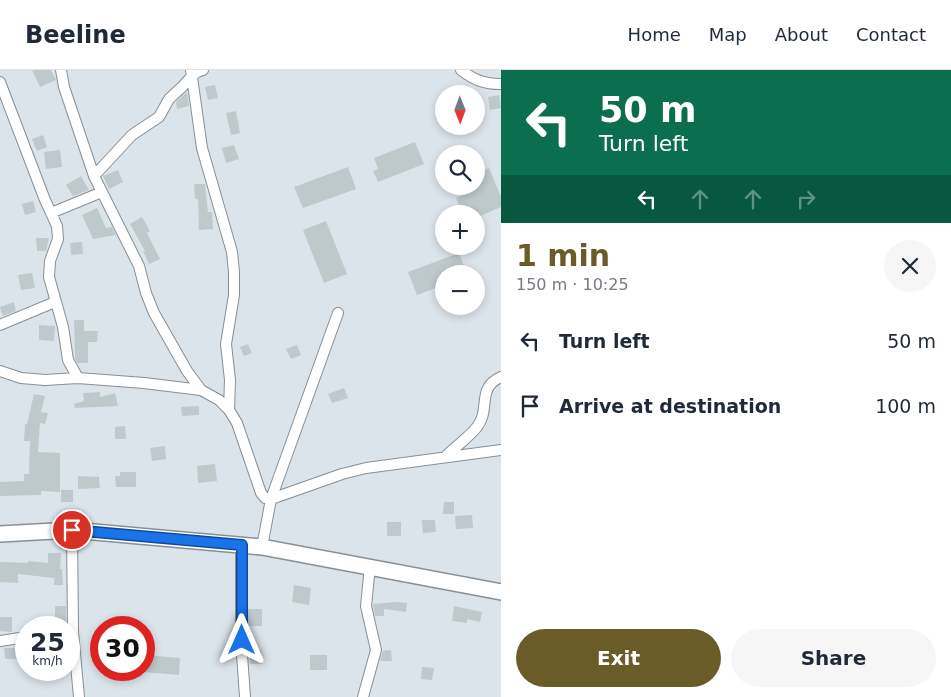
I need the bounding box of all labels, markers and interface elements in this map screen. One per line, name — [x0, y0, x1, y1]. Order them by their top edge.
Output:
text: Beeline — [25, 21, 126, 49]
text: Home — [628, 24, 681, 45]
text: Map — [709, 24, 747, 45]
text: About — [775, 24, 828, 45]
text: Contact — [856, 24, 926, 45]
north arrow — [435, 85, 485, 135]
map controls — [435, 85, 485, 315]
icon: left — [516, 90, 581, 155]
text: 50 m — [599, 90, 696, 130]
text: Turn left — [599, 131, 688, 156]
button: search — [435, 145, 485, 195]
icon: left — [633, 185, 661, 213]
icon: ahead — [686, 185, 714, 213]
icon: ahead — [739, 185, 767, 213]
icon: right — [792, 185, 820, 213]
button: + — [435, 205, 485, 255]
text: 1 min — [516, 238, 610, 273]
button: close — [884, 240, 936, 292]
button: − — [435, 265, 485, 315]
text: 150 m · 10:25 — [516, 275, 629, 294]
icon: left — [516, 327, 544, 355]
text: Turn left — [559, 330, 650, 352]
text: 50 m — [887, 330, 936, 352]
icon: arrive — [516, 392, 544, 420]
text: Arrive at destination — [559, 395, 781, 417]
text: 100 m — [875, 395, 936, 417]
pin — [51, 509, 93, 551]
icon: arrive — [58, 516, 86, 544]
position arrow — [215, 613, 267, 665]
speed limit sign: 30 — [90, 616, 155, 681]
text: 25 — [30, 628, 65, 657]
button: Exit — [516, 629, 721, 687]
button: Share — [731, 629, 936, 687]
text: km/h — [32, 654, 63, 668]

